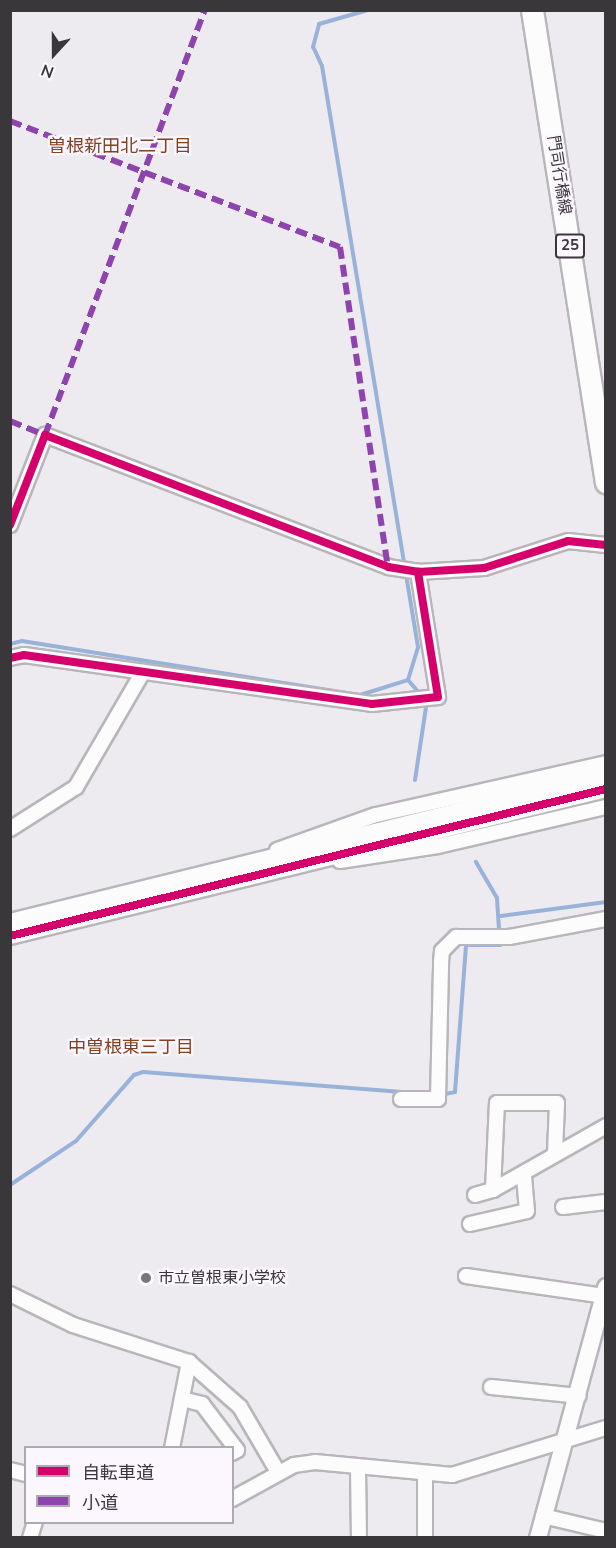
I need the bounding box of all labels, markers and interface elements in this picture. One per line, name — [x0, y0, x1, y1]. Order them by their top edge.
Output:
north arrow — [24, 24, 84, 84]
text: N — [38, 58, 57, 83]
street label: 門司行橋線 — [543, 134, 575, 216]
district label: 曽根新田北二丁目 — [48, 135, 192, 157]
road number: 25 — [555, 234, 585, 258]
district label: 中曽根東三丁目 — [68, 1036, 194, 1058]
place label: 市立曽根東小学校 — [158, 1268, 286, 1288]
marker: 市立曽根東小学校 — [139, 1271, 153, 1285]
legend — [24, 1446, 234, 1524]
text: 自転車道 — [82, 1461, 154, 1485]
text: 小道 — [82, 1491, 118, 1515]

